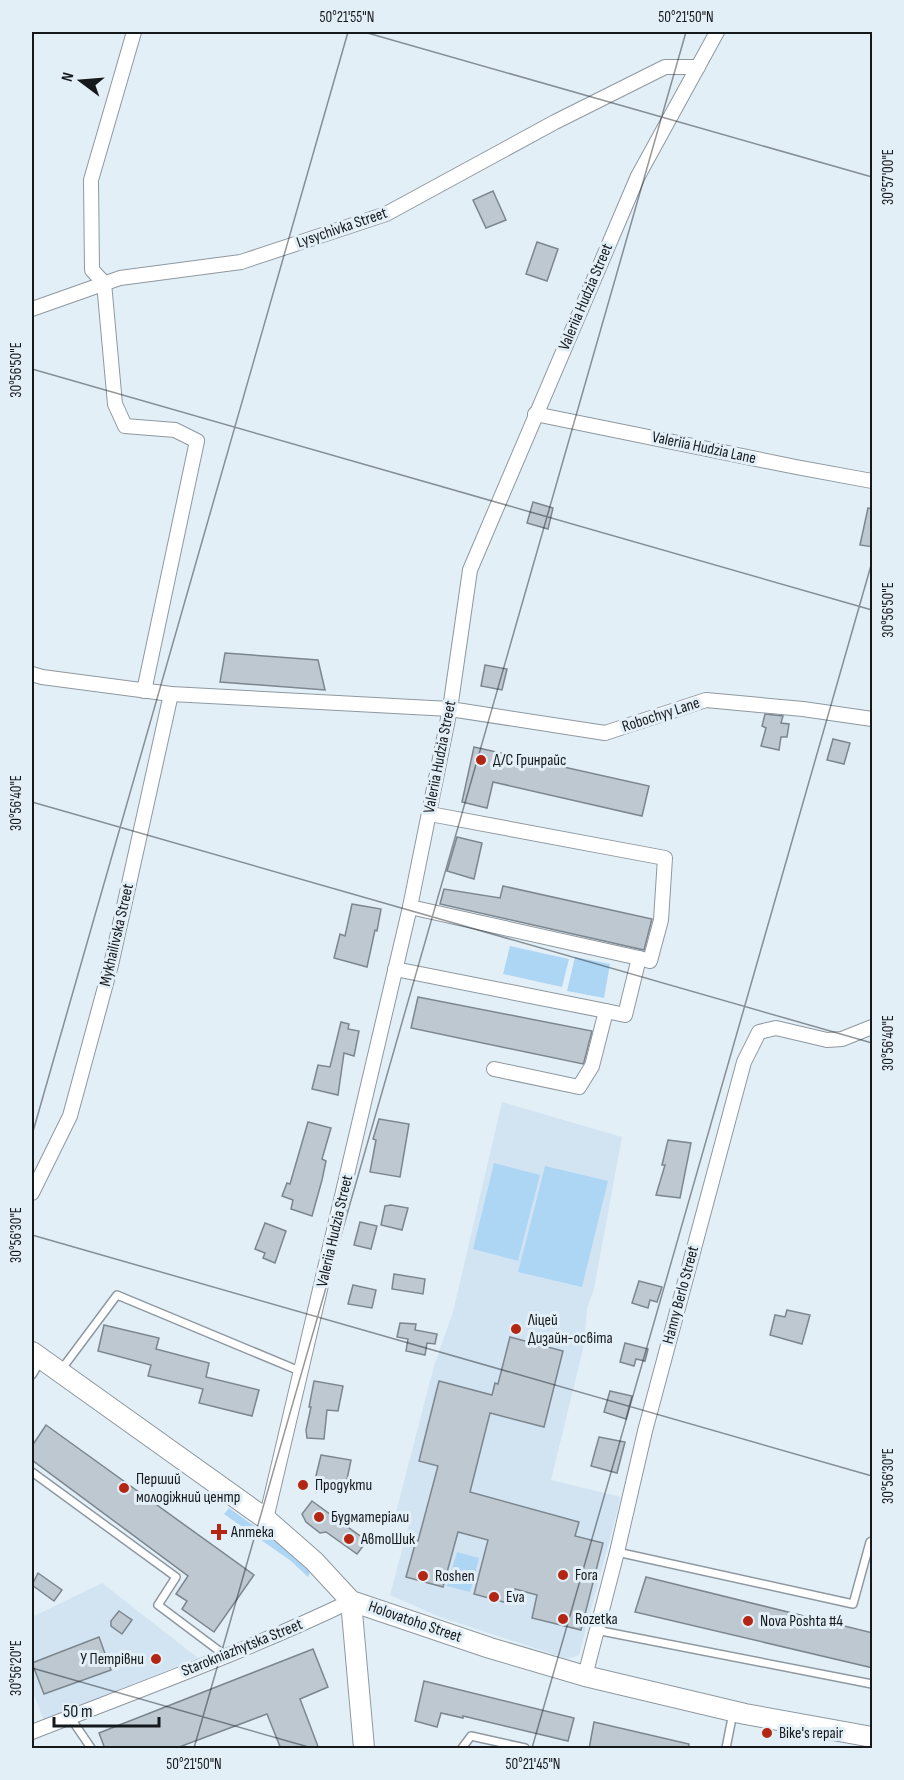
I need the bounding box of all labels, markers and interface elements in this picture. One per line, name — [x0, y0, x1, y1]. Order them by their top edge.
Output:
text: 50°21'55"N — [320, 8, 374, 27]
text: 50°21'50"N — [658, 8, 714, 27]
north arrow — [51, 51, 111, 111]
text: N — [58, 71, 78, 84]
text: 30°57'00"E — [879, 149, 898, 205]
street label: Lysychivka Street — [294, 204, 390, 252]
street label: Valeriia Hudzia Street — [555, 241, 617, 353]
text: 30°56'50"E — [7, 342, 26, 398]
street label: Valeriia Hudzia Lane — [650, 428, 758, 468]
text: 30°56'50"E — [879, 582, 898, 638]
street label: Robochyy Lane — [620, 694, 702, 736]
street label: Valeriia Hudzia Street — [420, 699, 460, 815]
place label: Д/С Гринрайс — [493, 751, 566, 770]
marker: Д/С Гринрайс — [474, 753, 488, 767]
text: 30°56'40"E — [7, 775, 26, 831]
street label: Mykhailivska Street — [96, 882, 138, 988]
text: 30°56'40"E — [879, 1015, 898, 1071]
street label: Valeriia Hudzia Street — [313, 1173, 357, 1289]
text: 30°56'30"E — [7, 1207, 26, 1263]
street label: Hanny Berlo Street — [659, 1244, 703, 1346]
place label: Ліцей Дизайн-освіта — [527, 1311, 613, 1348]
marker: Ліцей Дизайн-освіта — [509, 1322, 523, 1336]
text: 30°56'30"E — [879, 1448, 898, 1504]
place label: Перший молодіжний центр — [136, 1470, 240, 1507]
place label: Продукти — [315, 1476, 372, 1495]
marker: Продукти — [296, 1478, 310, 1492]
marker: Перший молодіжний центр — [117, 1481, 131, 1495]
place label: Будматеріали — [331, 1508, 409, 1527]
marker: Будматеріали — [312, 1510, 326, 1524]
place label: Аптека — [230, 1523, 274, 1542]
marker: Аптека — [212, 1525, 226, 1539]
place label: АвтоШик — [360, 1530, 416, 1549]
marker: АвтоШик — [342, 1532, 356, 1546]
place label: Fora — [575, 1566, 598, 1585]
place label: Roshen — [435, 1567, 475, 1586]
marker: Fora — [556, 1568, 570, 1582]
marker: Roshen — [416, 1569, 430, 1583]
place label: Eva — [506, 1588, 525, 1607]
marker: Eva — [487, 1590, 501, 1604]
street label: Holovatoho Street — [366, 1597, 464, 1647]
place label: Rozetka — [575, 1610, 618, 1629]
marker: Rozetka — [556, 1612, 570, 1626]
place label: Nova Poshta #4 — [760, 1612, 843, 1631]
marker: Nova Poshta #4 — [741, 1614, 755, 1628]
street label: Starokniazhytska Street — [179, 1615, 305, 1681]
text: 30°56'20"E — [7, 1640, 26, 1696]
place label: У Петрівни — [80, 1650, 144, 1669]
marker: У Петрівни — [149, 1652, 163, 1666]
scale bar — [54, 1690, 159, 1728]
text: 50 m — [63, 1701, 93, 1722]
place label: Bike's repair — [779, 1724, 844, 1743]
marker: Bike's repair — [760, 1726, 774, 1740]
text: 50°21'50"N — [166, 1755, 222, 1774]
text: 50°21'45"N — [505, 1755, 561, 1774]

